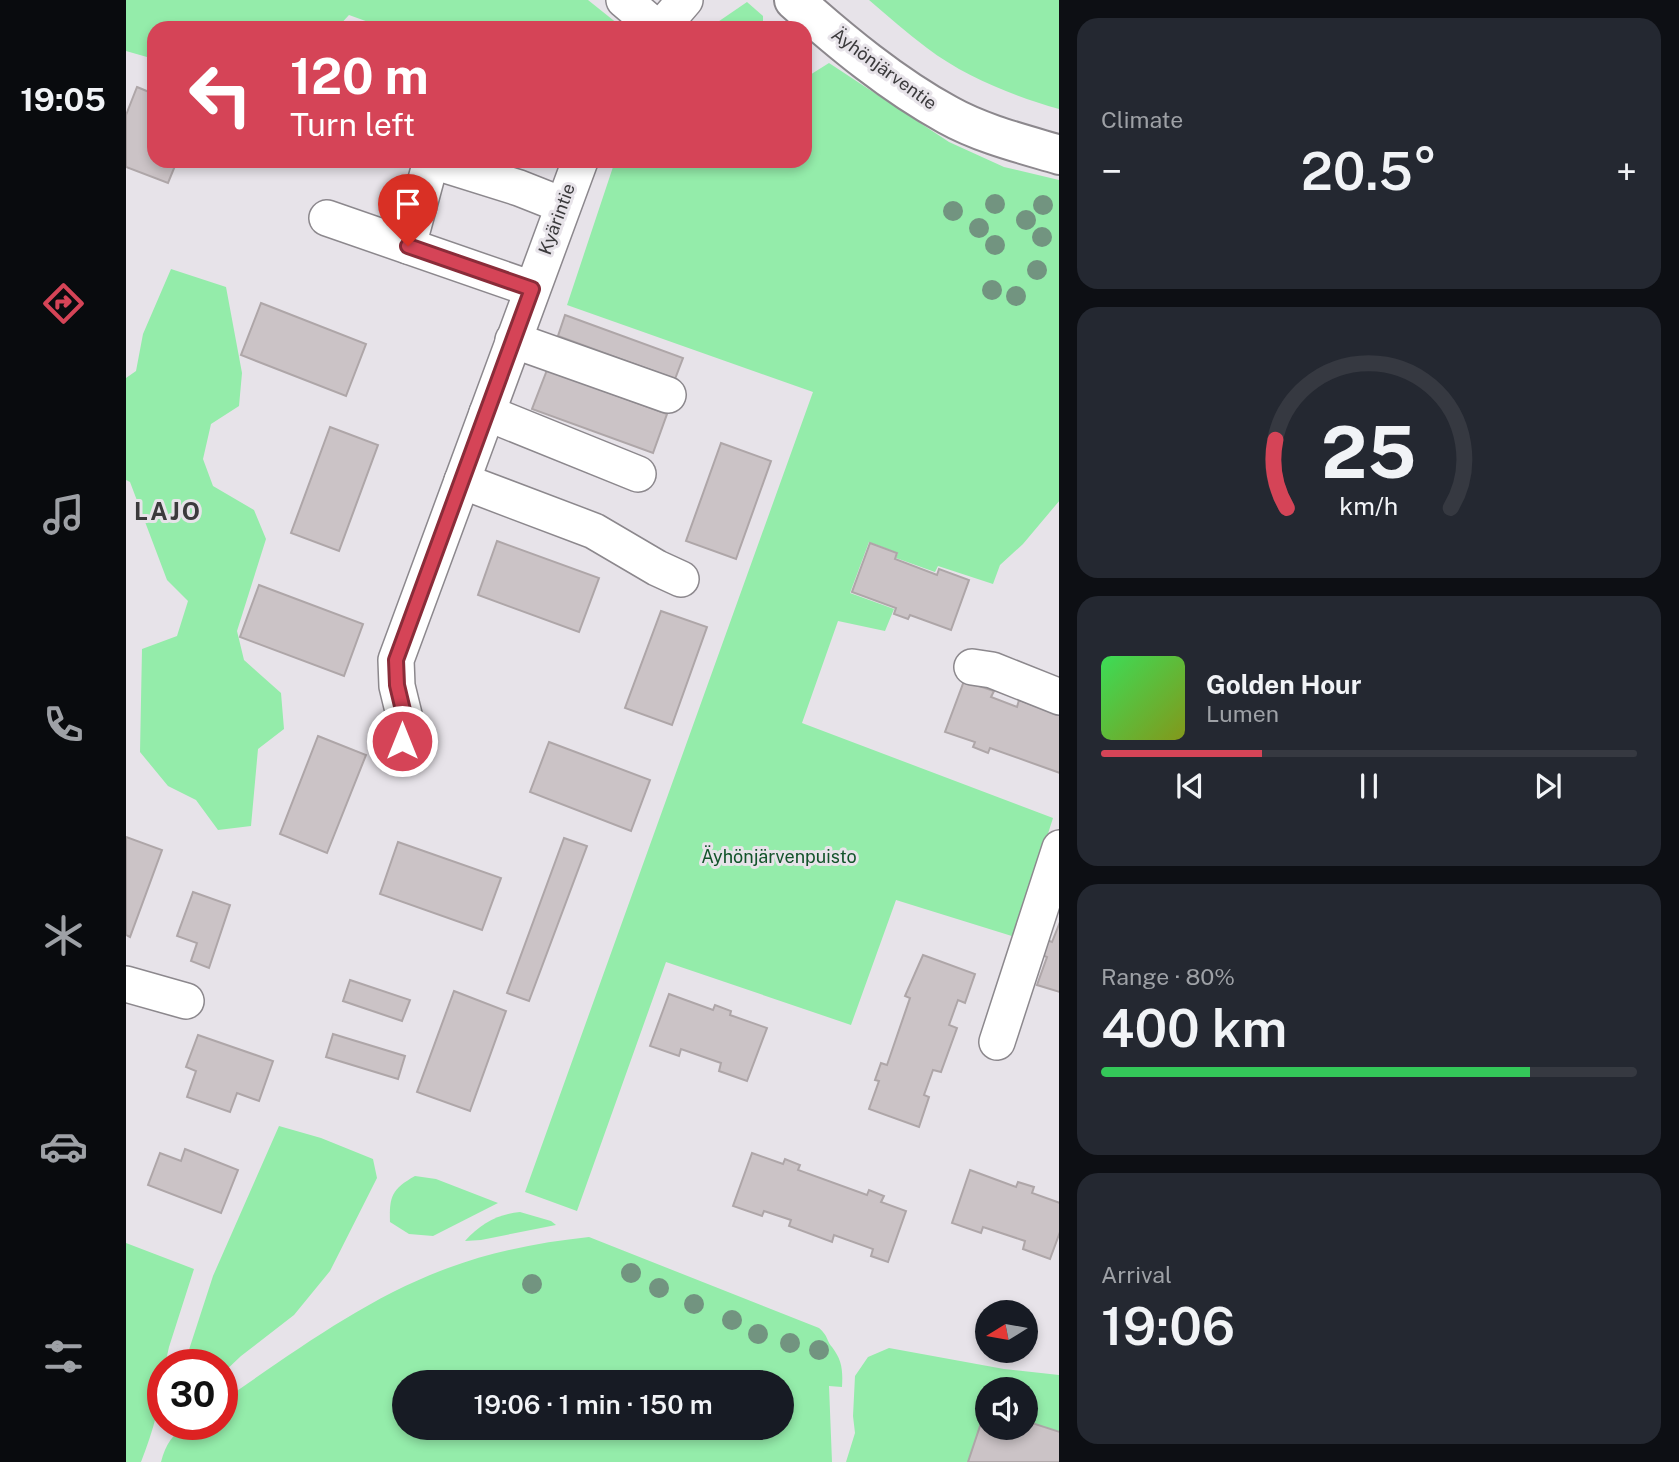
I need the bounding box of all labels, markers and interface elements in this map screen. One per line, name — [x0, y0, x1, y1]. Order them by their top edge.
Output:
street label: Äyhönjärventie — [828, 23, 942, 114]
text: 120 m — [290, 47, 429, 105]
icon: left — [175, 49, 266, 140]
text: 19:05 — [20, 81, 106, 118]
text: Turn left — [290, 106, 415, 143]
text: Climate — [1101, 106, 1183, 133]
text: 20.5° — [1301, 141, 1437, 202]
text: − — [1101, 149, 1122, 194]
text: + — [1616, 149, 1637, 194]
pin — [378, 174, 438, 246]
street label: Kyärintie — [534, 180, 579, 257]
icon: arrive — [389, 185, 427, 223]
icon: directions — [39, 279, 88, 328]
text: 25 — [1321, 410, 1417, 495]
icon: music — [39, 490, 88, 539]
text: km/h — [1340, 491, 1398, 521]
district label: LAJO — [134, 497, 202, 525]
text: Golden Hour — [1206, 669, 1361, 700]
icon: phone — [39, 700, 88, 749]
text: Lumen — [1206, 700, 1279, 727]
position arrow — [365, 704, 439, 778]
icon: previous — [1171, 767, 1209, 805]
icon: pause — [1350, 767, 1388, 805]
icon: next — [1529, 767, 1567, 805]
park label: Äyhönjärvenpuisto — [701, 845, 857, 867]
icon: climate — [39, 911, 88, 960]
text: Range · 80% — [1101, 963, 1235, 990]
text: 400 km — [1101, 998, 1287, 1059]
icon: car — [39, 1122, 88, 1171]
text: Arrival — [1101, 1261, 1172, 1288]
text: 19:06 — [1101, 1296, 1235, 1357]
north arrow — [975, 1300, 1038, 1363]
map controls — [975, 1300, 1038, 1440]
icon: filters — [39, 1332, 88, 1381]
speed limit sign: 30 — [147, 1349, 238, 1440]
button: sound — [975, 1377, 1038, 1440]
text: 19:06 · 1 min · 150 m — [473, 1389, 713, 1420]

